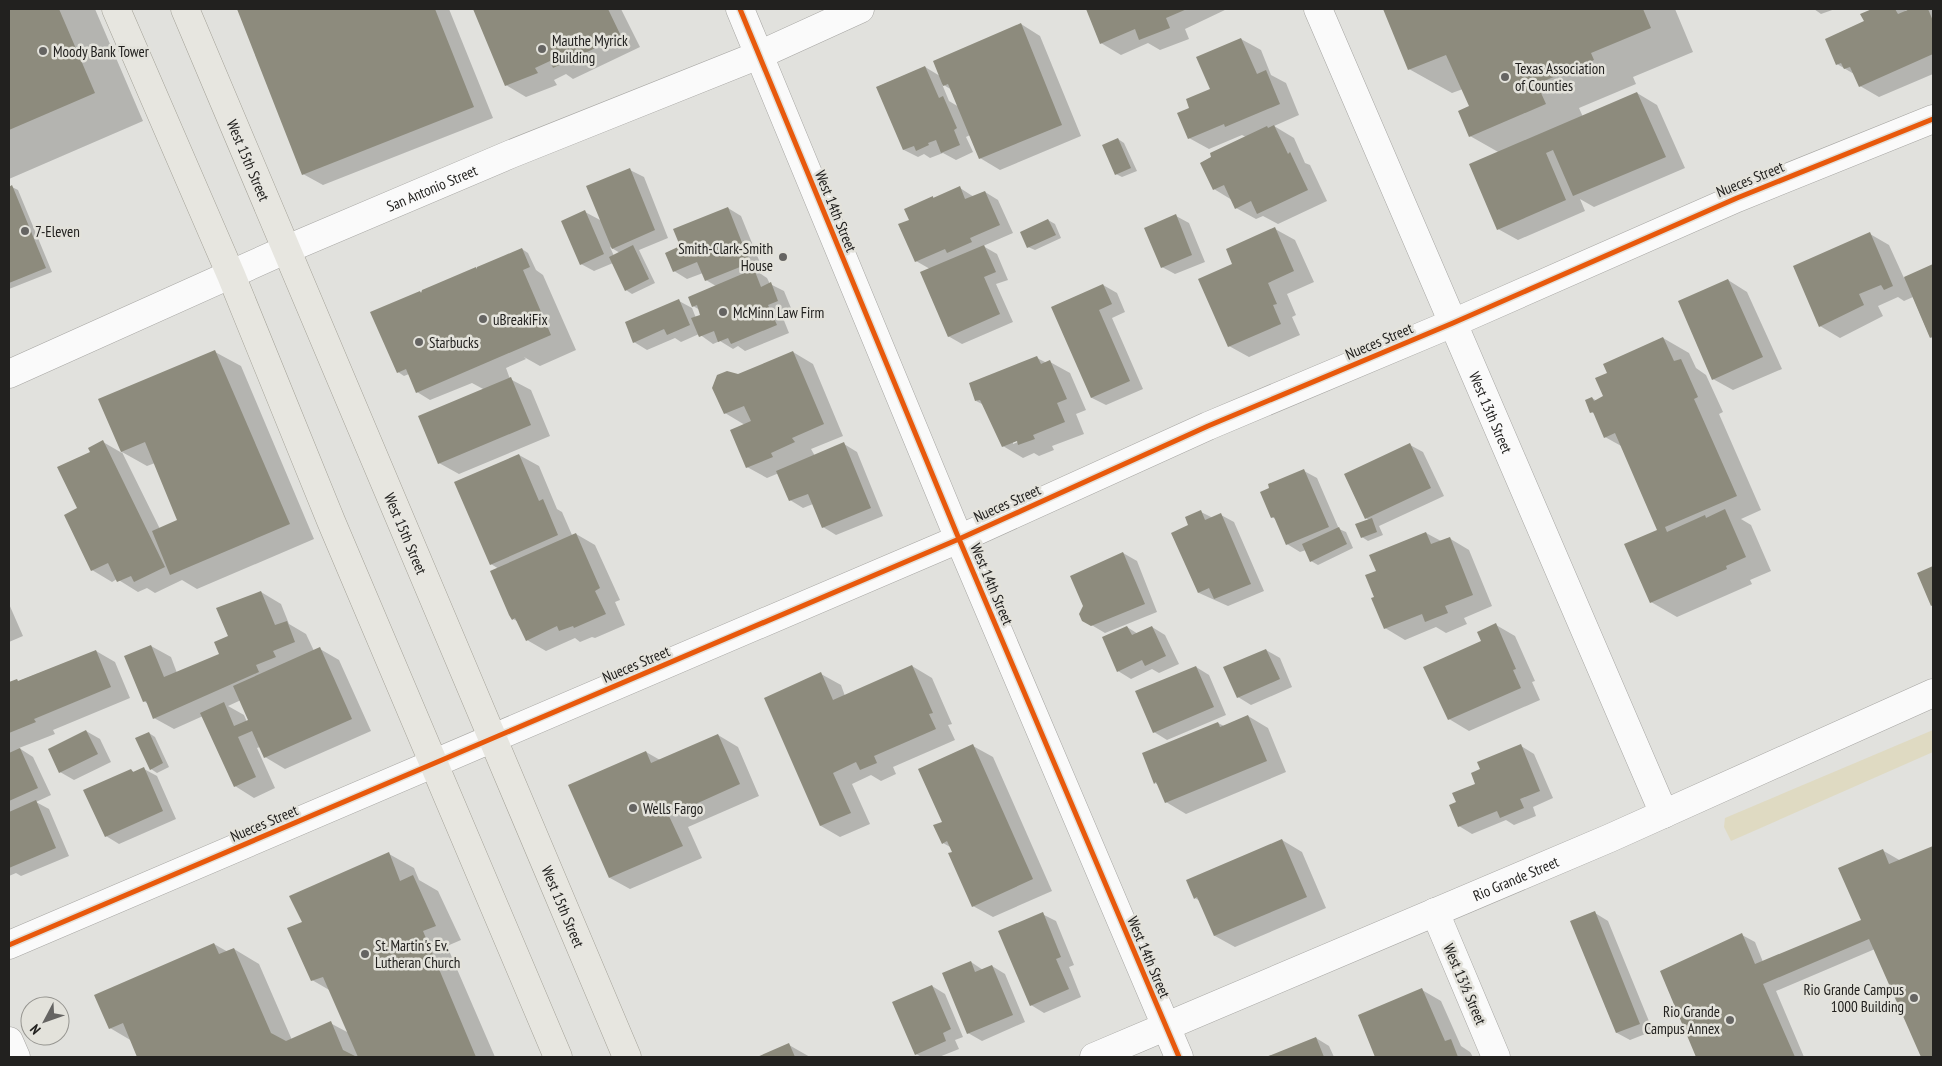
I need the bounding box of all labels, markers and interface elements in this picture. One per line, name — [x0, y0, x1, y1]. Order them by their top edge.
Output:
place label: Mauthe Myrick Building — [552, 31, 628, 67]
place label: Moody Bank Tower — [53, 42, 150, 61]
marker: Mauthe Myrick Building — [536, 43, 548, 55]
marker: Moody Bank Tower — [37, 45, 49, 57]
place label: Texas Association of Counties — [1515, 59, 1605, 95]
marker: Texas Association of Counties — [1499, 71, 1511, 83]
street label: West 15th Street — [223, 116, 274, 204]
street label: Nueces Street — [1713, 157, 1787, 201]
street label: San Antonio Street — [384, 160, 480, 215]
street label: West 14th Street — [811, 167, 861, 255]
place label: 7-Eleven — [35, 222, 80, 241]
marker: 7-Eleven — [19, 225, 31, 237]
place label: Smith-Clark-Smith House — [678, 239, 773, 275]
marker: Smith-Clark-Smith House — [777, 251, 789, 263]
place label: McMinn Law Firm — [733, 303, 824, 322]
marker: McMinn Law Firm — [717, 306, 729, 318]
place label: uBreakiFix — [493, 310, 548, 329]
marker: uBreakiFix — [477, 313, 489, 325]
street label: Nueces Street — [1342, 318, 1416, 364]
place label: Starbucks — [429, 333, 479, 352]
marker: Starbucks — [413, 336, 425, 348]
street label: West 13th Street — [1466, 369, 1517, 456]
street label: Nueces Street — [971, 480, 1043, 526]
street label: West 15th Street — [381, 490, 432, 577]
street label: West 14th Street — [966, 540, 1018, 628]
street label: Nueces Street — [599, 641, 673, 687]
place label: Wells Fargo — [643, 799, 703, 818]
street label: Nueces Street — [227, 800, 301, 846]
marker: Wells Fargo — [627, 802, 639, 814]
street label: Rio Grande Street — [1470, 851, 1561, 905]
street label: West 15th Street — [538, 863, 589, 950]
street label: West 14th Street — [1123, 913, 1175, 1001]
place label: St. Martin's Ev. Lutheran Church — [375, 936, 460, 972]
street label: West 13½ Street — [1439, 941, 1491, 1027]
marker: St. Martin's Ev. Lutheran Church — [359, 948, 371, 960]
place label: Rio Grande Campus 1000 Building — [1803, 980, 1904, 1016]
marker: Rio Grande Campus 1000 Building — [1908, 992, 1920, 1004]
north arrow — [20, 996, 70, 1046]
place label: Rio Grande Campus Annex — [1644, 1002, 1720, 1038]
marker: Rio Grande Campus Annex — [1724, 1014, 1736, 1026]
text: N — [26, 1021, 44, 1038]

